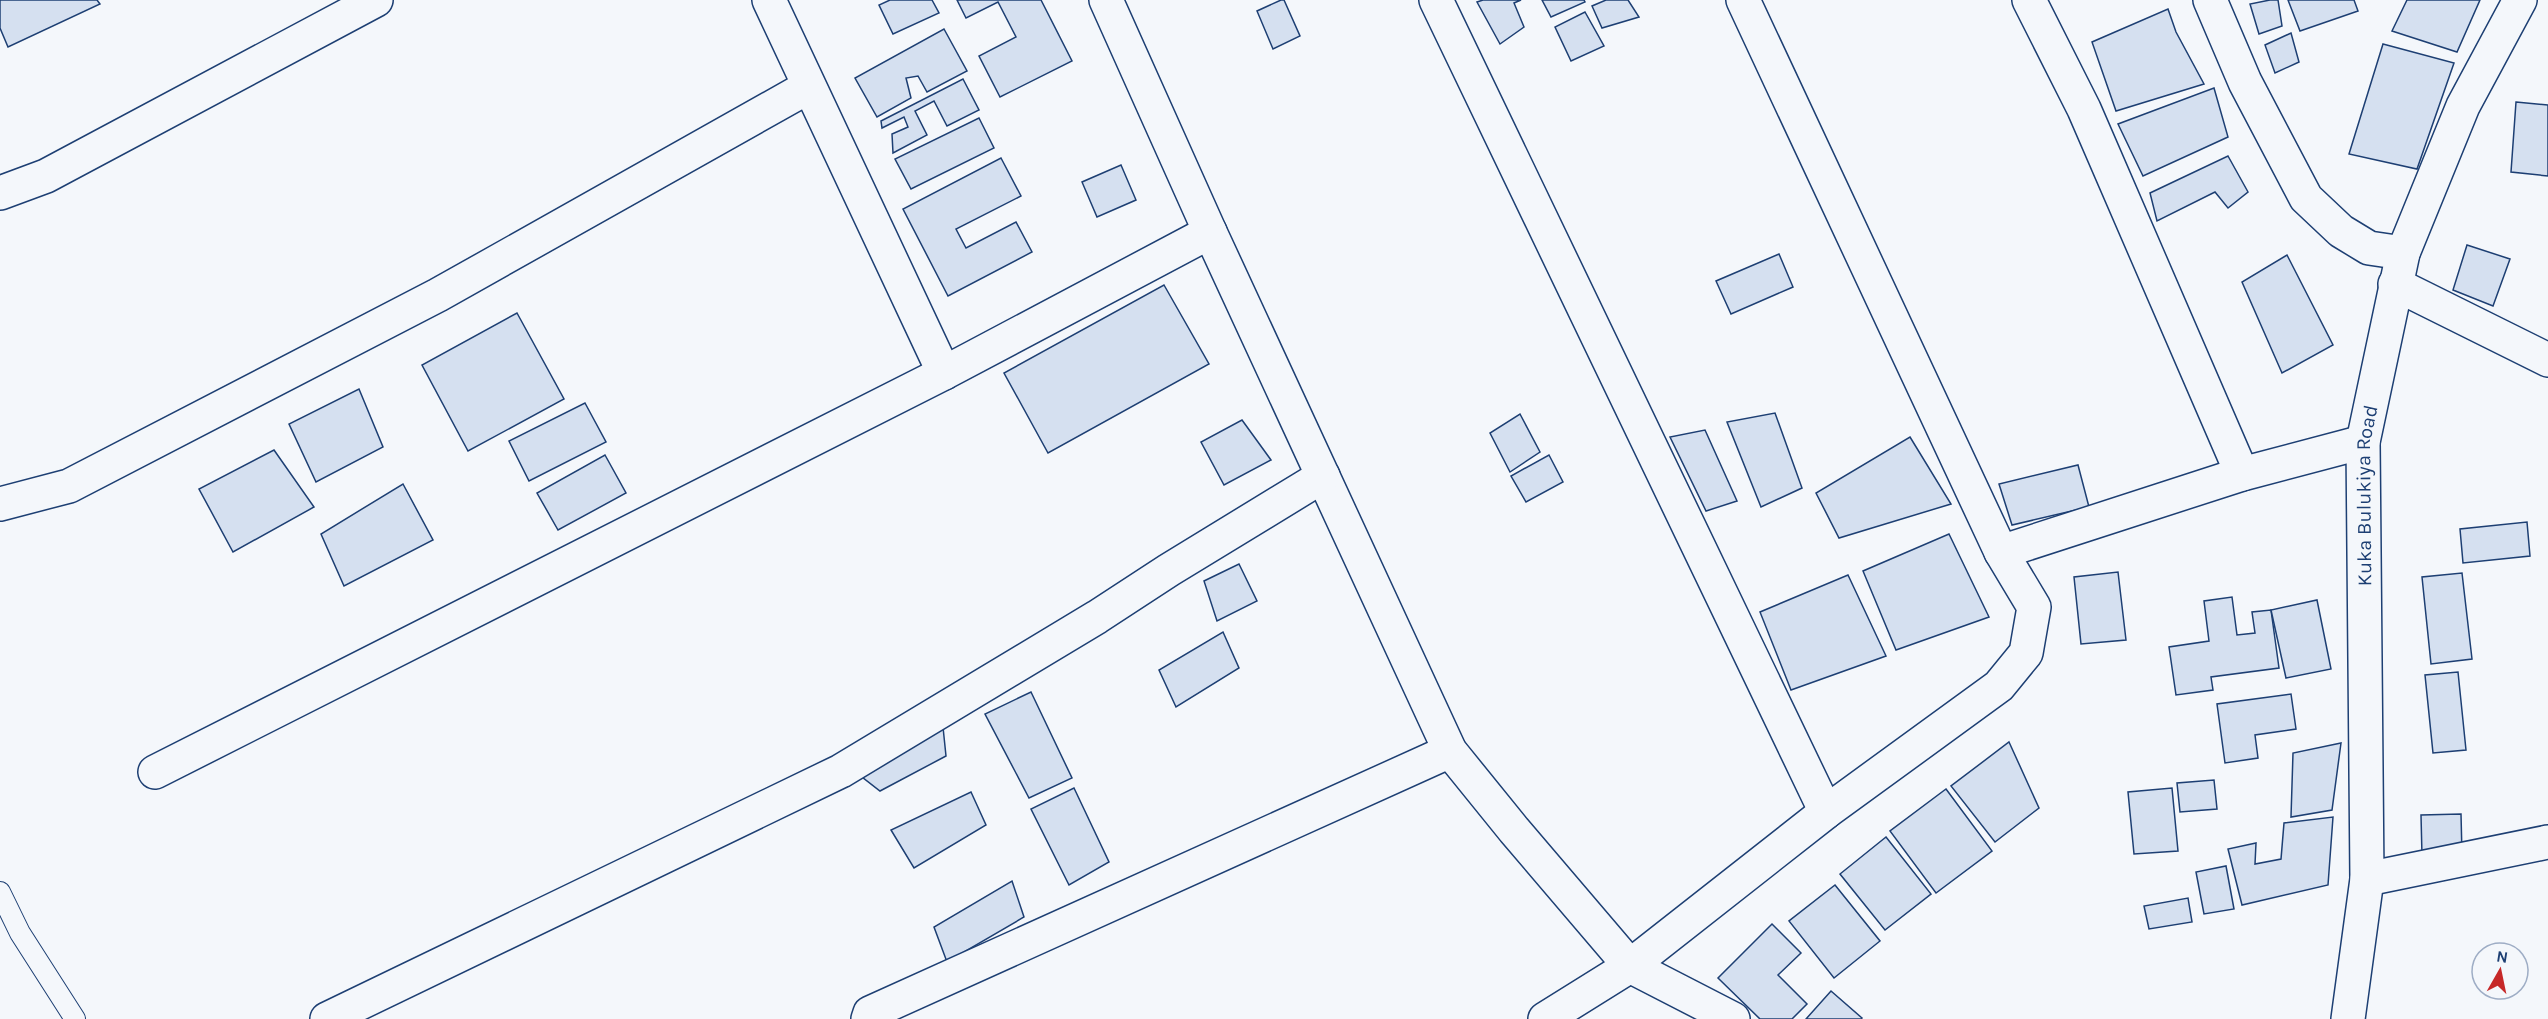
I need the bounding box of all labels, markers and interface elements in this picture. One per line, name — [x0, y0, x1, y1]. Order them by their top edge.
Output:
street label: Kuka Bulukiya Road — [2352, 403, 2383, 586]
north arrow — [2470, 941, 2530, 1001]
text: N — [2495, 946, 2509, 967]

